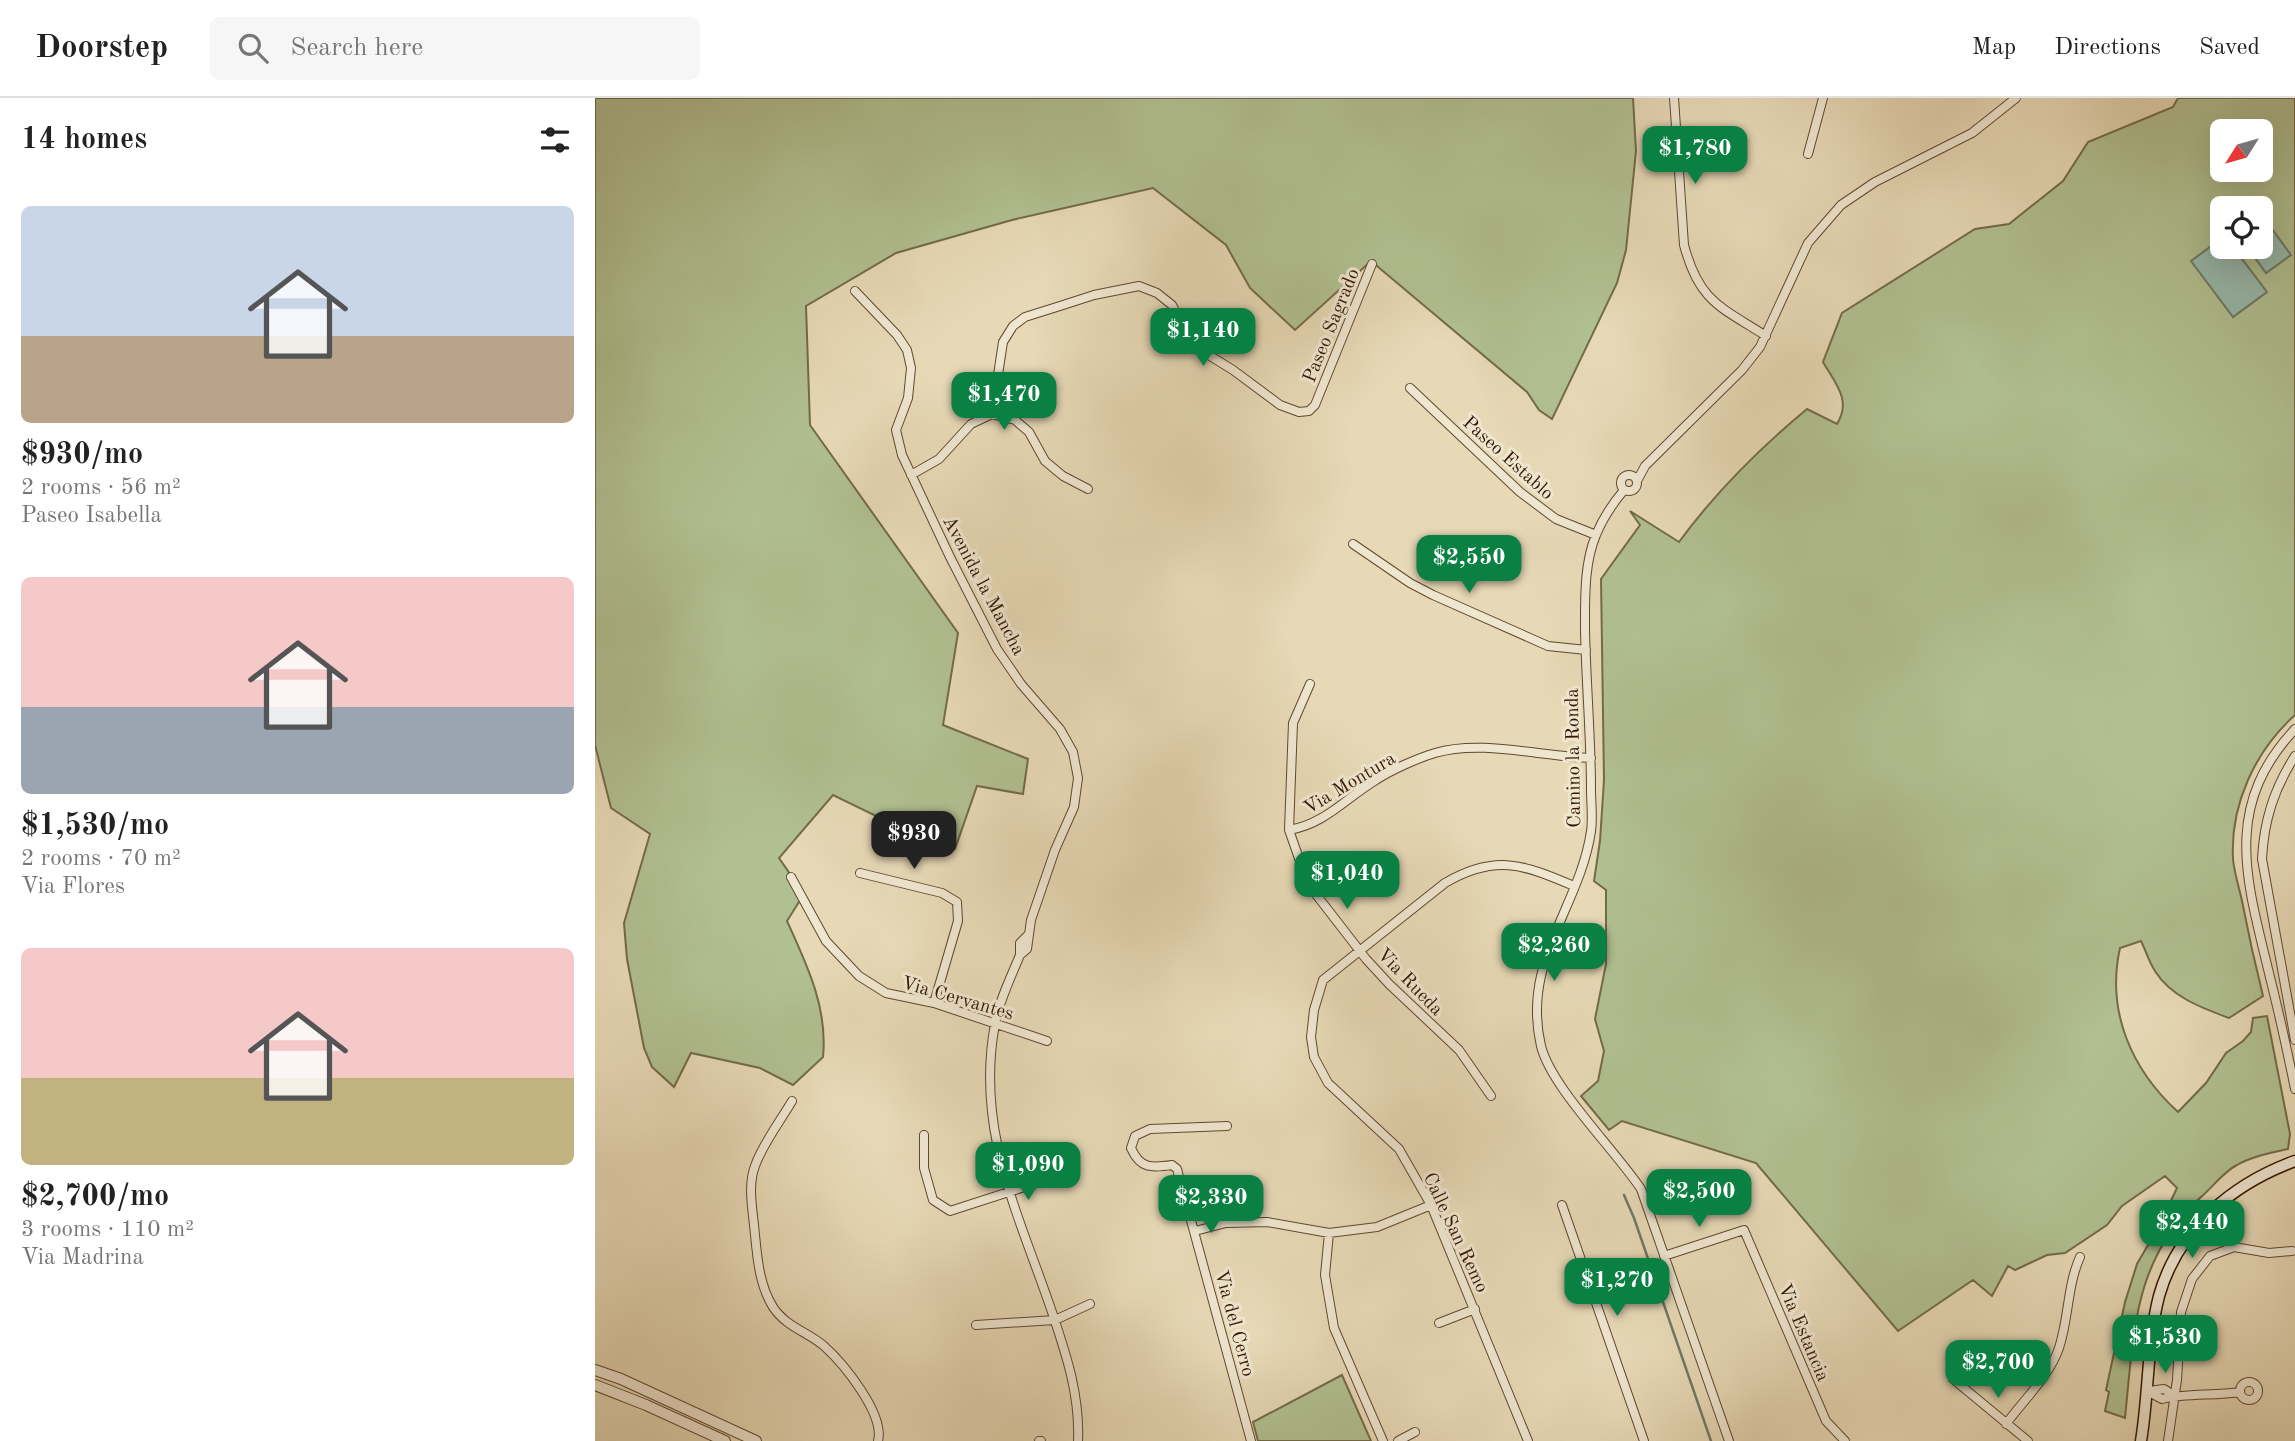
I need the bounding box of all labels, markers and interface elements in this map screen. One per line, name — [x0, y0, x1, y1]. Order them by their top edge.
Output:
search box — [210, 17, 700, 80]
icon: search — [234, 29, 272, 67]
text: Doorstep — [35, 32, 168, 65]
text: Search here — [290, 35, 423, 61]
text: Map — [1972, 36, 2016, 60]
text: Directions — [2054, 36, 2161, 60]
text: Saved — [2199, 36, 2260, 60]
north arrow — [2210, 119, 2273, 182]
map controls — [2210, 119, 2273, 259]
icon: filters — [536, 121, 574, 159]
text: 14 homes — [21, 125, 147, 155]
pin: $1,780 — [1638, 126, 1752, 186]
text: $1,780 — [1658, 137, 1732, 160]
button: locate — [2210, 196, 2273, 259]
icon: home — [235, 251, 361, 377]
street label: Paseo Sagrado — [1301, 266, 1364, 386]
pin: $1,140 — [1146, 308, 1260, 368]
text: $1,140 — [1166, 319, 1240, 342]
pin: $1,470 — [947, 372, 1061, 432]
text: $1,470 — [967, 383, 1041, 406]
street label: Paseo Establo — [1458, 413, 1556, 504]
text: $930/mo — [21, 440, 143, 470]
text: 2 rooms · 56 m² — [21, 476, 181, 499]
text: Paseo Isabella — [21, 504, 162, 527]
street label: Avenida la Mancha — [938, 513, 1028, 659]
pin: $2,550 — [1412, 536, 1526, 595]
text: $2,550 — [1432, 546, 1506, 569]
icon: home — [235, 622, 361, 748]
street label: Camino la Ronda — [1564, 687, 1585, 828]
street label: Via Montura — [1301, 749, 1400, 819]
text: $1,530/mo — [21, 811, 169, 841]
pin: $930 — [873, 812, 955, 871]
text: $930 — [887, 822, 941, 845]
text: 2 rooms · 70 m² — [21, 847, 181, 870]
pin: $1,040 — [1290, 852, 1404, 911]
text: $1,040 — [1310, 862, 1384, 885]
text: Via Flores — [21, 875, 125, 898]
pin: $2,260 — [1497, 924, 1611, 983]
text: $2,260 — [1517, 934, 1591, 957]
street label: Via Rueda — [1373, 945, 1446, 1021]
street label: Via Cervantes — [899, 974, 1016, 1024]
icon: home — [235, 993, 361, 1119]
pin: $1,090 — [971, 1142, 1085, 1202]
text: $1,090 — [991, 1153, 1065, 1176]
street label: Calle San Remo — [1419, 1170, 1491, 1296]
pin: $2,500 — [1642, 1170, 1756, 1229]
pin: $2,330 — [1154, 1176, 1268, 1235]
text: $2,500 — [1662, 1180, 1736, 1203]
text: $2,700/mo — [21, 1182, 169, 1212]
text: $2,330 — [1174, 1186, 1248, 1209]
pin: $2,440 — [2135, 1200, 2249, 1260]
text: $2,440 — [2155, 1211, 2229, 1234]
text: 3 rooms · 110 m² — [21, 1218, 194, 1241]
text: Via Madrina — [21, 1246, 144, 1269]
pin: $1,270 — [1560, 1258, 1674, 1318]
street label: Via del Cerro — [1210, 1268, 1257, 1379]
text: $1,270 — [1580, 1269, 1654, 1292]
street label: Via Estancia — [1774, 1281, 1832, 1385]
pin: $1,530 — [2108, 1316, 2222, 1375]
text: $1,530 — [2128, 1326, 2202, 1349]
pin: $2,700 — [1941, 1340, 2055, 1400]
text: $2,700 — [1961, 1351, 2035, 1374]

